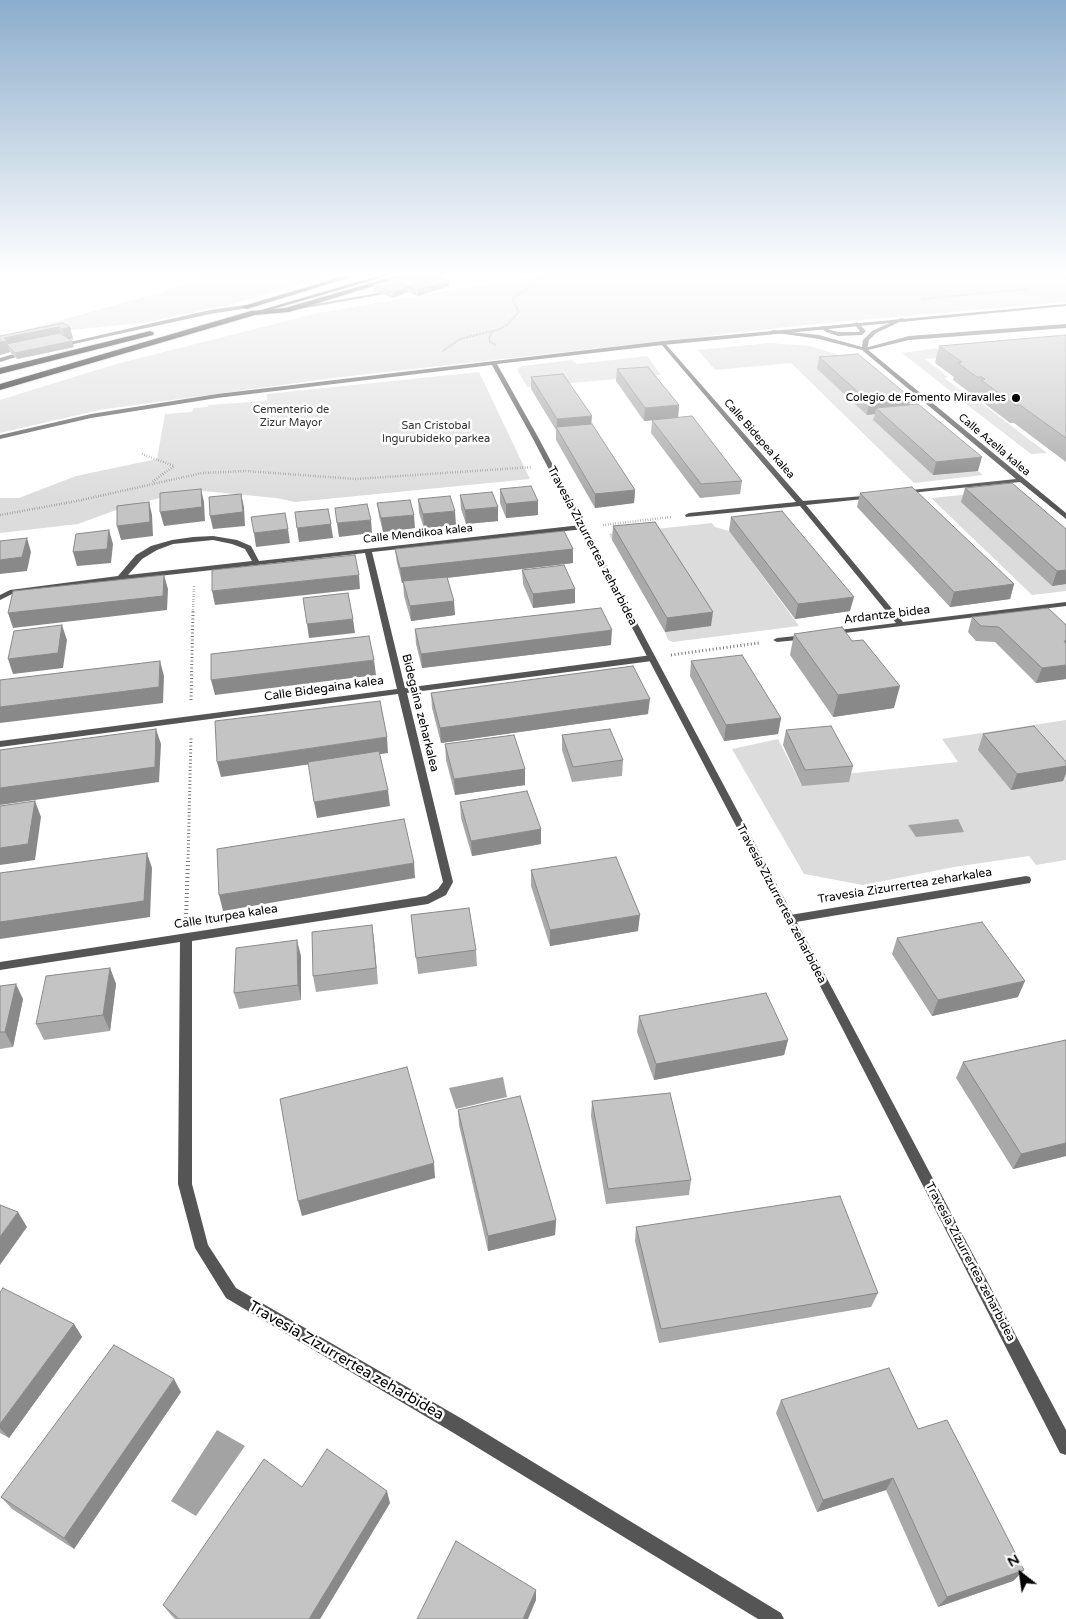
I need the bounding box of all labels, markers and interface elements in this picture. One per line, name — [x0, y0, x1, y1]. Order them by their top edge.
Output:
place label: Colegio de Fomento Miravalles — [846, 391, 1006, 405]
marker: Colegio de Fomento Miravalles — [1010, 392, 1022, 404]
street label: Calle Bidepea kalea — [721, 396, 797, 482]
park label: Cementerio de Zizur Mayor — [253, 403, 329, 429]
street label: Calle Azella kalea — [955, 411, 1033, 479]
park label: San Cristobal Ingurubideko parkea — [382, 419, 490, 445]
street label: Travesía Zizurrertea zeharbidea — [544, 464, 640, 628]
street label: Calle Mendikoa kalea — [362, 522, 474, 546]
street label: Ardantze bidea — [843, 603, 931, 627]
street label: Bidegaina zeharkalea — [398, 652, 442, 774]
street label: Calle Bidegaina kalea — [263, 673, 385, 705]
street label: Travesía Zizurrertea zeharbidea — [733, 822, 829, 986]
street label: Travesía Zizurrertea zeharkalea — [817, 865, 993, 907]
street label: Calle Iturpea kalea — [173, 902, 279, 932]
street label: Travesía Zizurrertea zeharbidea — [922, 1180, 1018, 1344]
street label: Travesía Zizurrertea zeharbidea — [245, 1298, 447, 1424]
north arrow — [996, 1549, 1046, 1599]
text: N — [1004, 1550, 1022, 1571]

